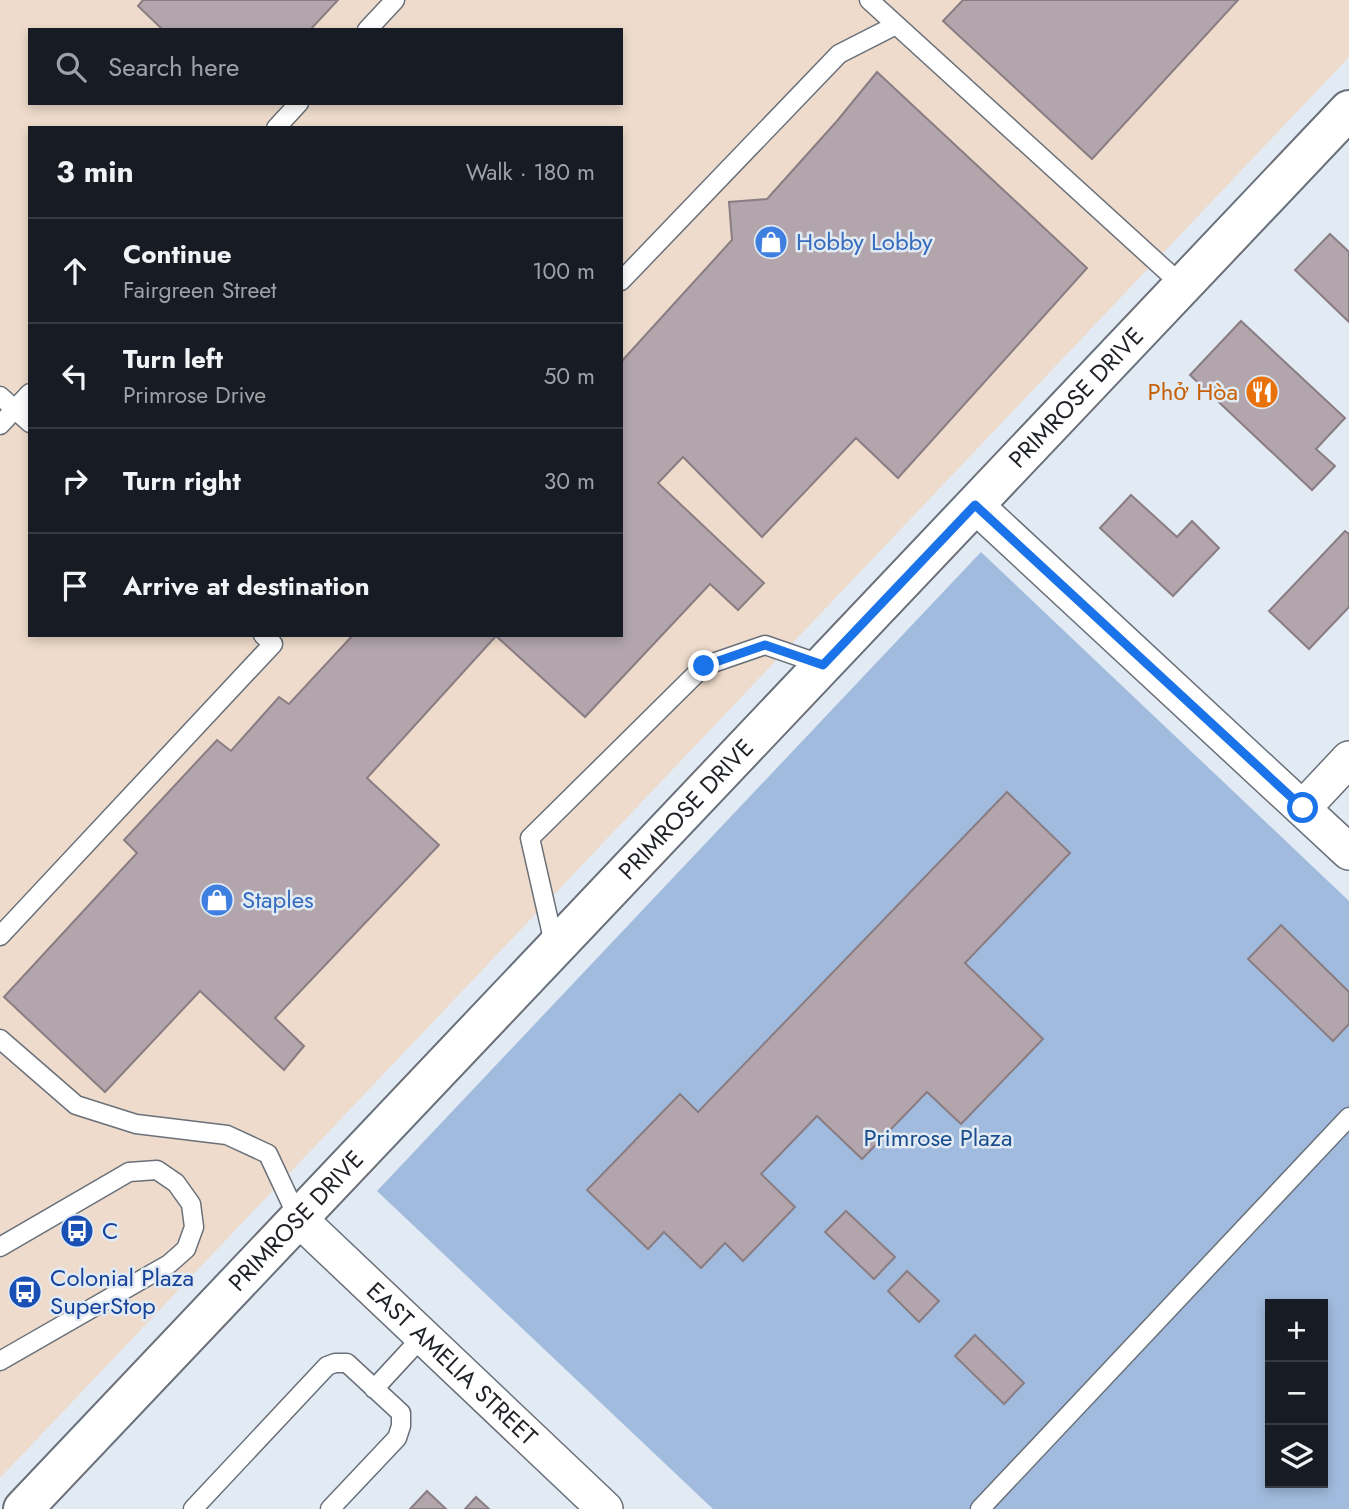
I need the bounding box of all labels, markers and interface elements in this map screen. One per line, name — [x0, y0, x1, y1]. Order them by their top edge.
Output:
search box — [28, 28, 623, 105]
icon: search — [52, 48, 90, 86]
text: Search here — [108, 48, 240, 86]
text: 3 min — [56, 150, 134, 193]
text: Walk · 180 m — [466, 155, 595, 189]
shop icon: Hobby Lobby — [752, 223, 790, 261]
place label: Hobby Lobby — [796, 224, 933, 259]
text: Continue — [123, 235, 232, 273]
icon: ahead — [56, 252, 94, 290]
text: 100 m — [532, 254, 595, 288]
text: Fairgreen Street — [123, 273, 277, 307]
street label: PRIMROSE DRIVE — [1000, 319, 1151, 476]
text: Turn left — [123, 340, 223, 378]
icon: left — [56, 357, 94, 395]
text: 50 m — [543, 359, 595, 393]
restaurant icon: Phở Hòa — [1243, 373, 1281, 411]
place label: Phở Hòa — [1148, 374, 1238, 409]
text: Primrose Drive — [123, 378, 266, 412]
icon: right — [56, 462, 94, 500]
text: Turn right — [123, 462, 241, 500]
text: 30 m — [544, 464, 595, 498]
icon: arrive — [56, 567, 94, 605]
text: Arrive at destination — [123, 567, 370, 605]
route end — [688, 650, 719, 681]
street label: PRIMROSE DRIVE — [610, 731, 761, 887]
route start — [1287, 792, 1318, 823]
shop icon: Staples — [198, 881, 236, 919]
place label: Staples — [242, 882, 314, 917]
park label: Primrose Plaza — [864, 1120, 1012, 1155]
street label: PRIMROSE DRIVE — [220, 1142, 371, 1299]
bus stop icon: C — [58, 1212, 96, 1250]
place label: C — [102, 1213, 118, 1248]
place label: Colonial Plaza SuperStop — [50, 1260, 194, 1323]
bus stop icon: Colonial Plaza SuperStop — [6, 1273, 44, 1311]
street label: EAST AMELIA STREET — [359, 1274, 546, 1453]
map controls — [1265, 1299, 1328, 1488]
button: + — [1265, 1299, 1328, 1362]
button: − — [1265, 1362, 1328, 1425]
button: layers — [1265, 1425, 1328, 1488]

